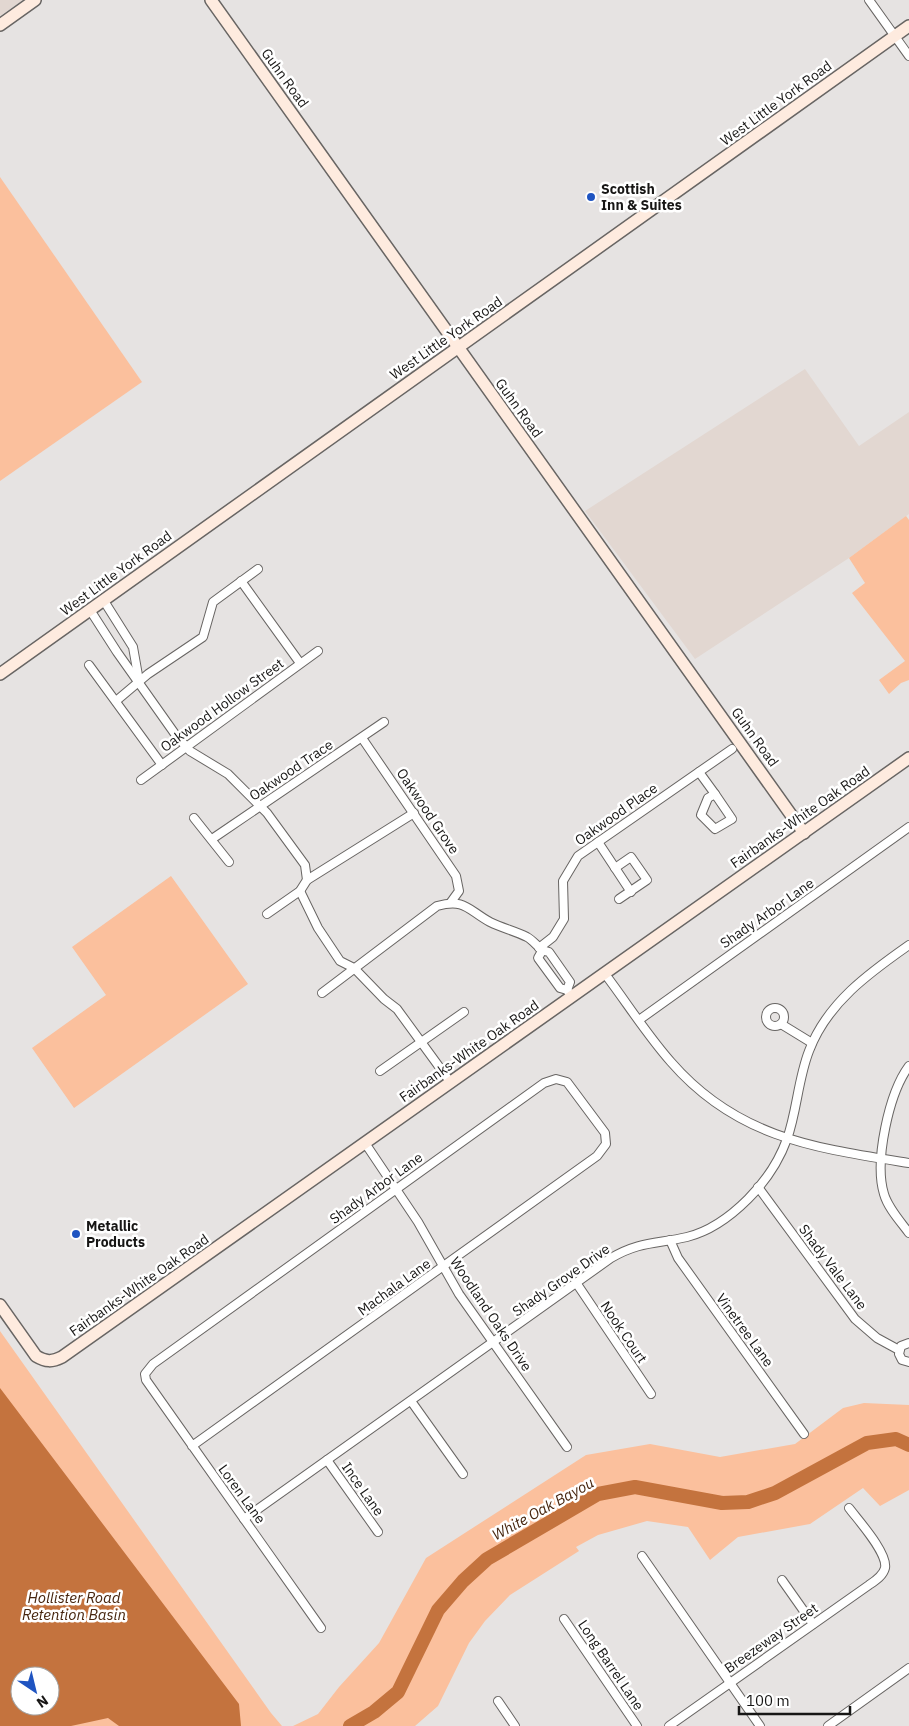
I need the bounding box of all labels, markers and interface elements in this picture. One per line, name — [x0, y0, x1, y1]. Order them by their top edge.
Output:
street label: Guhn Road — [257, 45, 313, 111]
street label: West Little York Road — [717, 57, 835, 149]
place label: Scottish Inn & Suites — [601, 180, 682, 214]
marker: Scottish Inn & Suites — [585, 191, 597, 203]
street label: West Little York Road — [386, 292, 506, 384]
street label: Guhn Road — [491, 375, 547, 441]
street label: West Little York Road — [57, 527, 175, 619]
street label: Oakwood Hollow Street — [157, 654, 287, 756]
street label: Guhn Road — [727, 704, 783, 770]
street label: Oakwood Trace — [246, 735, 337, 805]
street label: Fairbanks-White Oak Road — [727, 762, 873, 872]
street label: Oakwood Grove — [393, 765, 463, 858]
street label: Oakwood Place — [571, 779, 661, 849]
street label: Shady Arbor Lane — [717, 874, 818, 952]
street label: Fairbanks-White Oak Road — [396, 996, 542, 1106]
street label: Shady Arbor Lane — [326, 1148, 426, 1228]
place label: Metallic Products — [86, 1217, 145, 1251]
street label: Shady Vale Lane — [795, 1221, 871, 1314]
marker: Metallic Products — [70, 1228, 82, 1240]
street label: Fairbanks-White Oak Road — [66, 1230, 212, 1340]
street label: Shady Grove Drive — [509, 1240, 613, 1320]
street label: Woodland Oaks Drive — [446, 1253, 536, 1375]
street label: Machala Lane — [354, 1254, 434, 1320]
street label: Vinetree Lane — [712, 1290, 778, 1371]
street label: Nook Court — [597, 1298, 651, 1366]
street label: Ince Lane — [338, 1459, 388, 1520]
street label: Loren Lane — [214, 1461, 270, 1527]
water label: White Oak Bayou — [489, 1473, 597, 1544]
water label: Hollister Road Retention Basin — [22, 1588, 126, 1624]
street label: Breezeway Street — [721, 1599, 821, 1677]
street label: Long Barrel Lane — [574, 1616, 648, 1714]
north arrow — [10, 1666, 60, 1716]
scale bar — [739, 1684, 850, 1716]
text: N — [33, 1691, 52, 1712]
text: 100 m — [746, 1691, 790, 1710]

